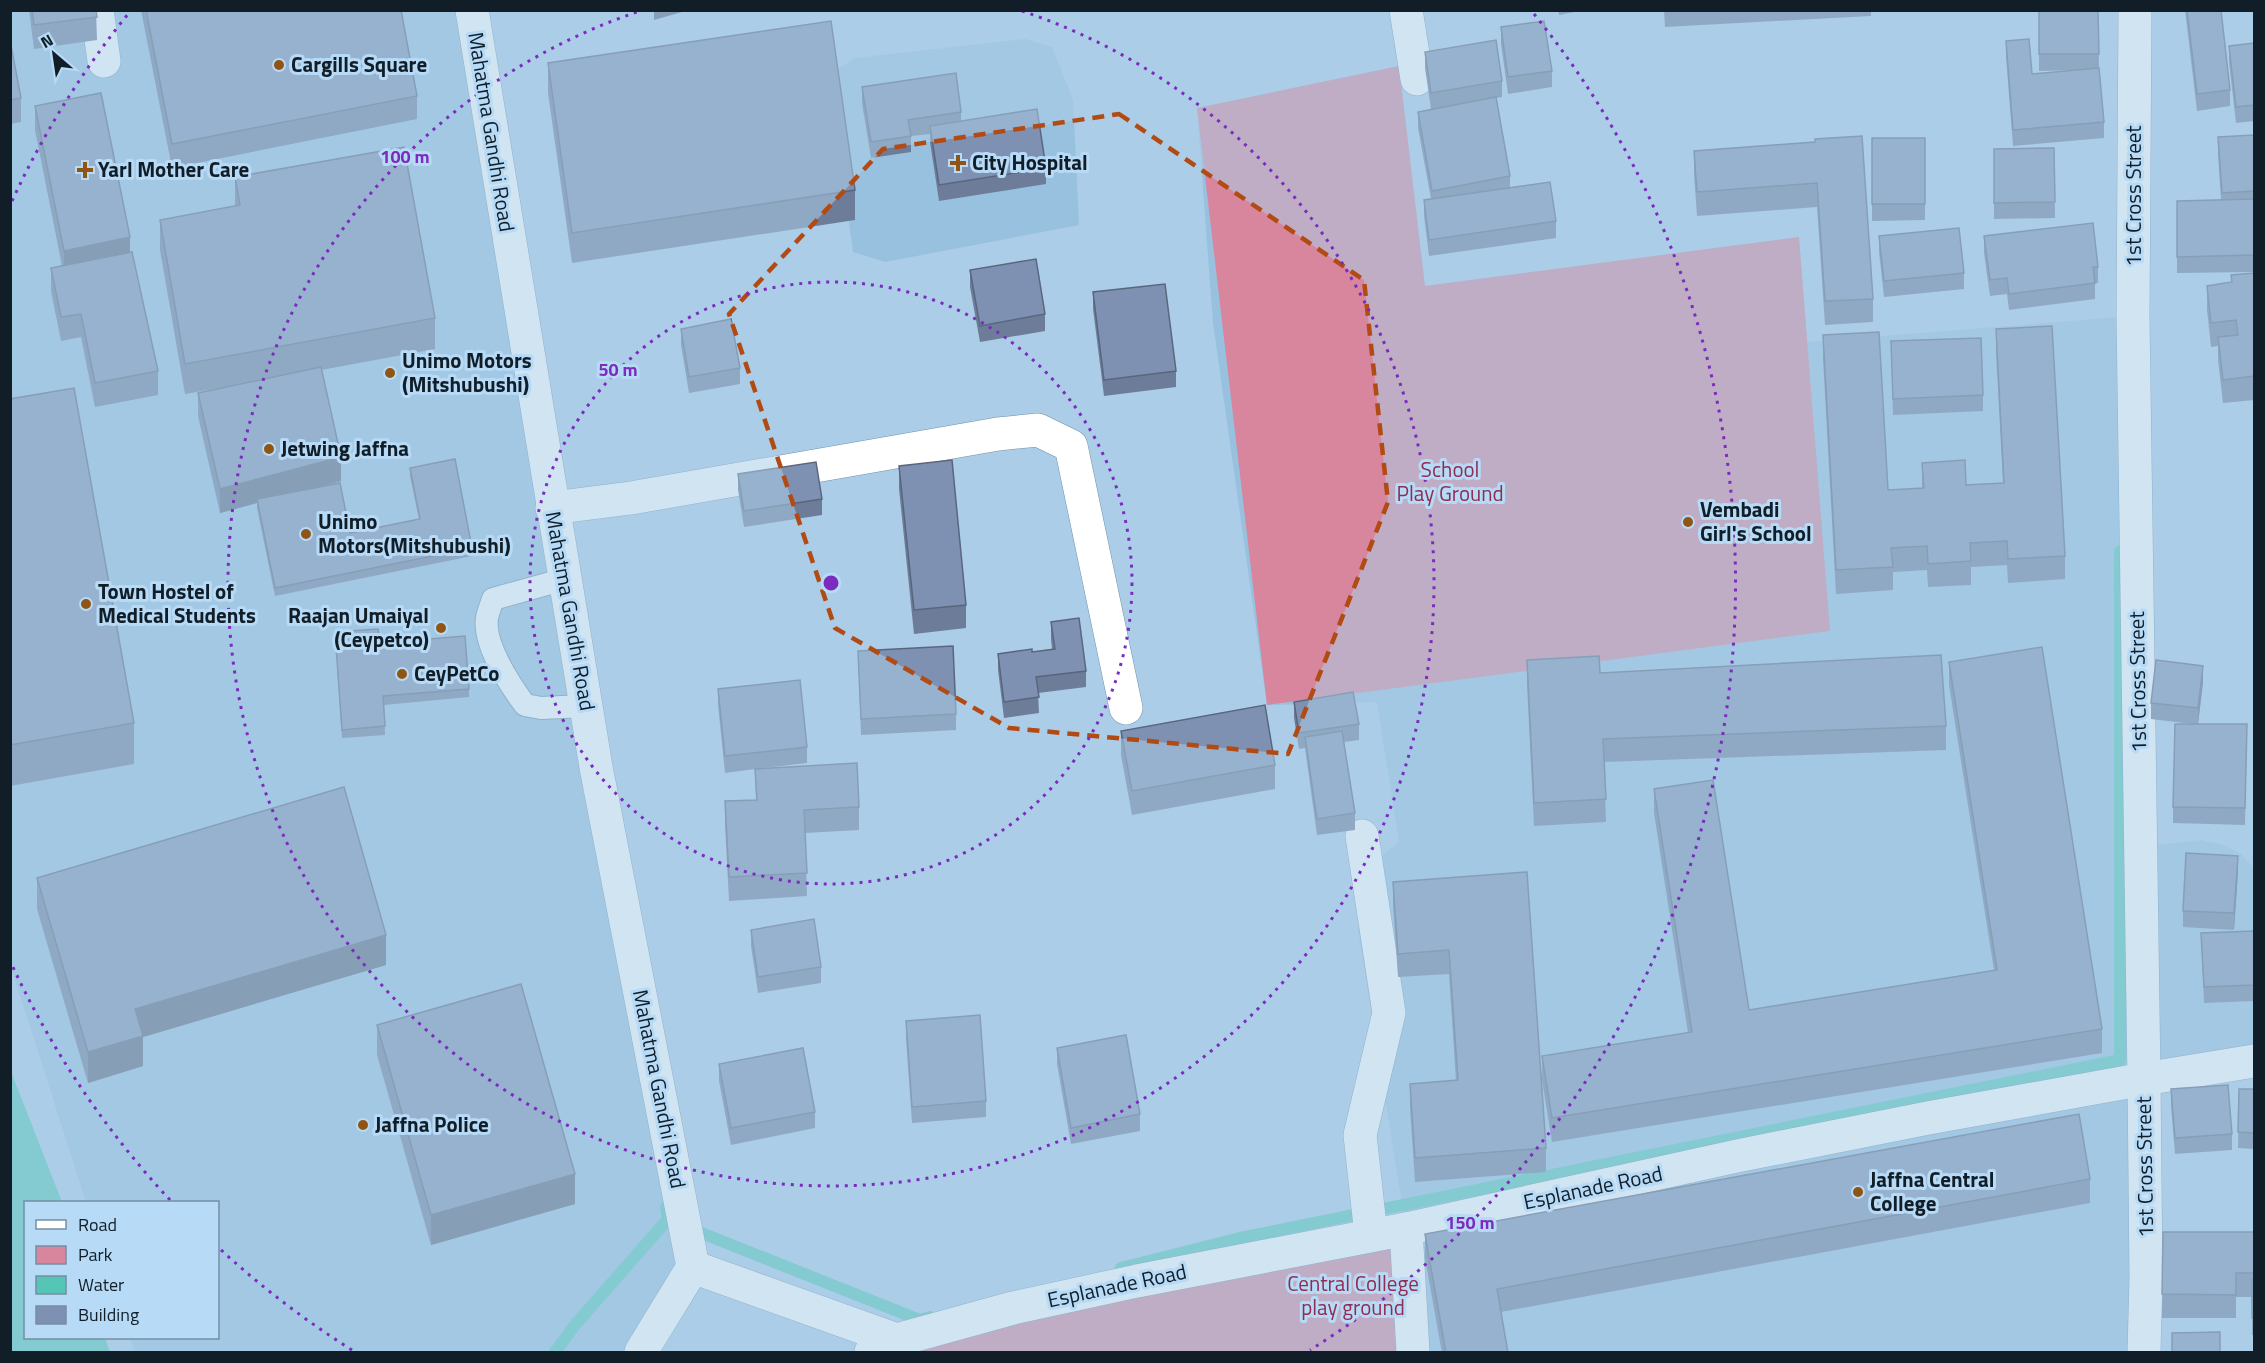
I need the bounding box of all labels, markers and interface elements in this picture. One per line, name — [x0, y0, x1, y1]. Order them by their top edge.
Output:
north arrow — [24, 24, 84, 84]
text: N — [36, 28, 57, 54]
street label: Mahatma Gandhi Road — [460, 30, 524, 234]
place label: Cargills Square — [291, 48, 427, 80]
marker: Cargills Square — [272, 58, 286, 72]
street label: 1st Cross Street — [2117, 125, 2149, 267]
text: 100 m — [380, 143, 430, 170]
place label: City Hospital — [972, 146, 1088, 178]
place label: Yarl Mother Care — [98, 153, 249, 185]
marker: City Hospital — [949, 154, 967, 172]
marker: Yarl Mother Care — [76, 161, 94, 179]
place label: Unimo Motors (Mitshubushi) — [402, 344, 532, 400]
text: 50 m — [598, 356, 638, 383]
marker: Unimo Motors (Mitshubushi) — [383, 366, 397, 380]
place label: Jetwing Jaffna — [281, 432, 409, 464]
marker: Jetwing Jaffna — [262, 442, 276, 456]
park label: School Play Ground — [1396, 453, 1504, 509]
place label: Vembadi Girl's School — [1700, 493, 1812, 549]
place label: Unimo Motors(Mitshubushi) — [318, 505, 511, 561]
street label: Mahatma Gandhi Road — [538, 509, 604, 713]
marker: Vembadi Girl's School — [1681, 515, 1695, 529]
marker: Unimo Motors(Mitshubushi) — [299, 527, 313, 541]
centre of rings — [821, 573, 841, 593]
place label: Town Hostel of Medical Students — [98, 575, 256, 631]
marker: Town Hostel of Medical Students — [79, 597, 93, 611]
place label: Raajan Umaiyal (Ceypetco) — [288, 599, 429, 655]
street label: 1st Cross Street — [2120, 610, 2154, 753]
marker: Raajan Umaiyal (Ceypetco) — [434, 621, 448, 635]
place label: CeyPetCo — [414, 657, 499, 689]
marker: CeyPetCo — [395, 667, 409, 681]
street label: Mahatma Gandhi Road — [625, 987, 695, 1191]
street label: 1st Cross Street — [2127, 1095, 2161, 1238]
place label: Jaffna Police — [375, 1108, 489, 1140]
marker: Jaffna Police — [356, 1118, 370, 1132]
street label: Esplanade Road — [1520, 1157, 1665, 1217]
place label: Jaffna Central College — [1870, 1163, 1994, 1219]
marker: Jaffna Central College — [1851, 1185, 1865, 1199]
legend — [24, 1201, 219, 1339]
text: 150 m — [1445, 1209, 1495, 1236]
text: Road — [78, 1211, 117, 1238]
text: Park — [78, 1241, 113, 1268]
street label: Esplanade Road — [1044, 1255, 1189, 1315]
park label: Central College play ground — [1287, 1267, 1419, 1323]
text: Water — [78, 1271, 124, 1298]
text: Building — [78, 1301, 139, 1328]

